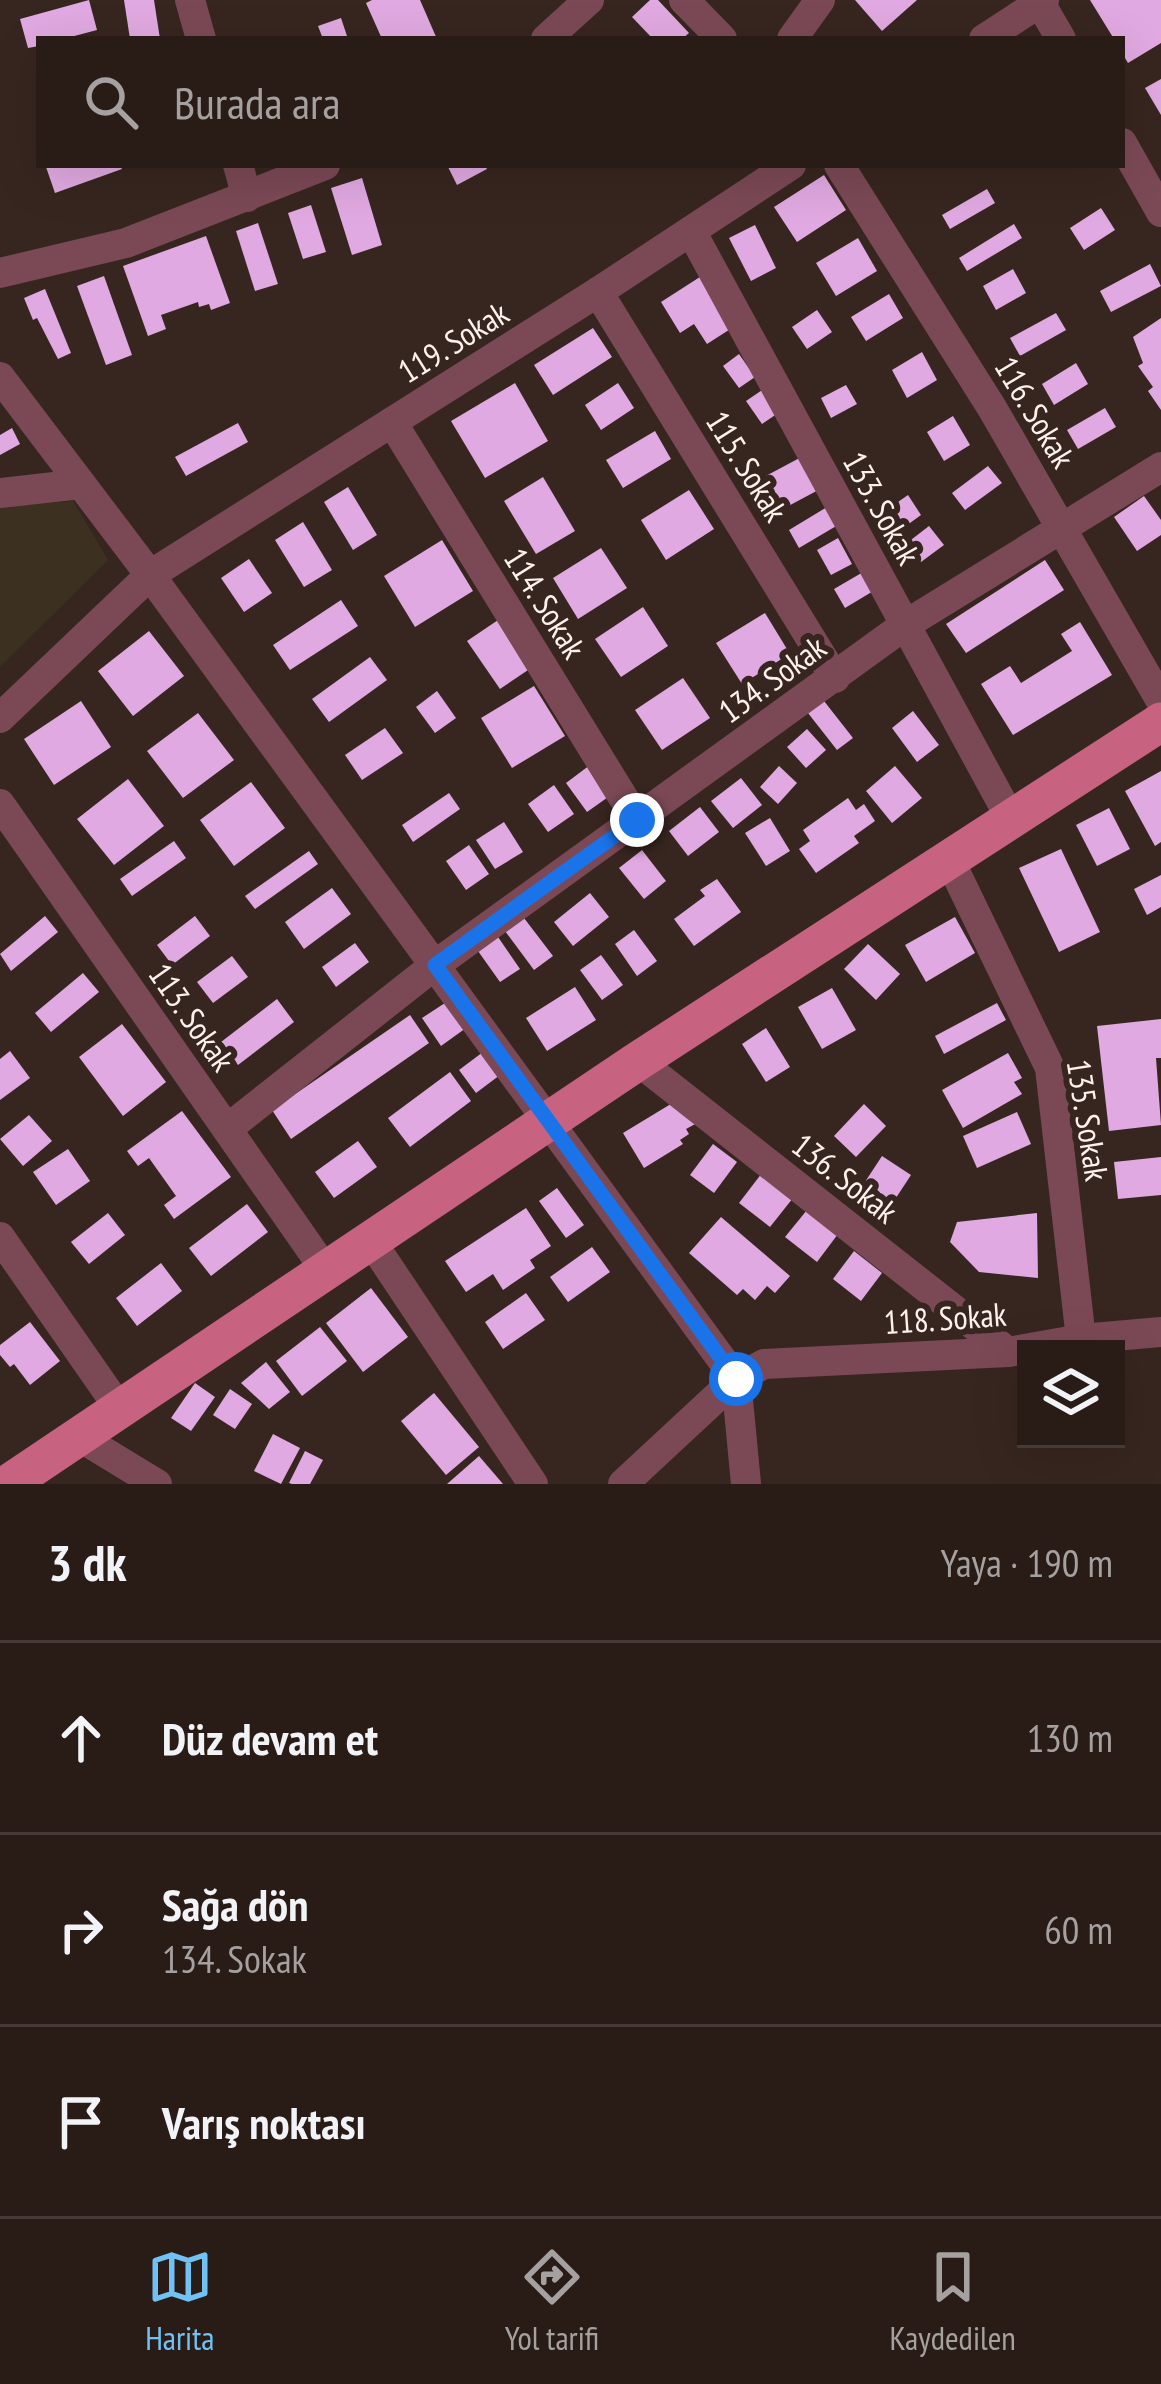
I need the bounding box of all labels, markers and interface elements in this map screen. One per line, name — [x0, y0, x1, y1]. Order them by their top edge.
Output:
search box — [36, 36, 1125, 168]
icon: search — [78, 69, 144, 135]
text: Burada ara — [174, 73, 340, 131]
street label: 119. Sokak — [389, 291, 516, 392]
street label: 116. Sokak — [985, 348, 1085, 475]
street label: 115. Sokak — [697, 402, 798, 529]
street label: 133. Sokak — [834, 444, 931, 572]
street label: 114. Sokak — [495, 539, 596, 666]
street label: 134. Sokak — [710, 625, 834, 732]
route end — [610, 793, 664, 847]
street label: 113. Sokak — [140, 954, 245, 1079]
street label: 135. Sokak — [1058, 1056, 1119, 1184]
street label: 136. Sokak — [784, 1123, 907, 1232]
street label: 118. Sokak — [882, 1292, 1008, 1343]
map controls — [1017, 1340, 1125, 1448]
button: layers — [1017, 1340, 1125, 1448]
route start — [709, 1352, 763, 1406]
text: 3 dk — [48, 1529, 127, 1595]
text: Yaya · 190 m — [941, 1537, 1113, 1588]
icon: ahead — [48, 1705, 114, 1771]
text: Düz devam et — [162, 1709, 378, 1767]
text: 130 m — [1027, 1712, 1113, 1763]
text: Sağa dön — [162, 1875, 308, 1933]
icon: right — [48, 1897, 114, 1963]
text: 60 m — [1044, 1904, 1113, 1955]
text: 134. Sokak — [162, 1933, 307, 1984]
icon: arrive — [48, 2089, 114, 2155]
text: Varış noktası — [162, 2093, 366, 2151]
tab: Harita — [145, 2244, 215, 2359]
tab: Yol tarifi — [505, 2244, 599, 2359]
tab: Kaydedilen — [889, 2244, 1016, 2359]

